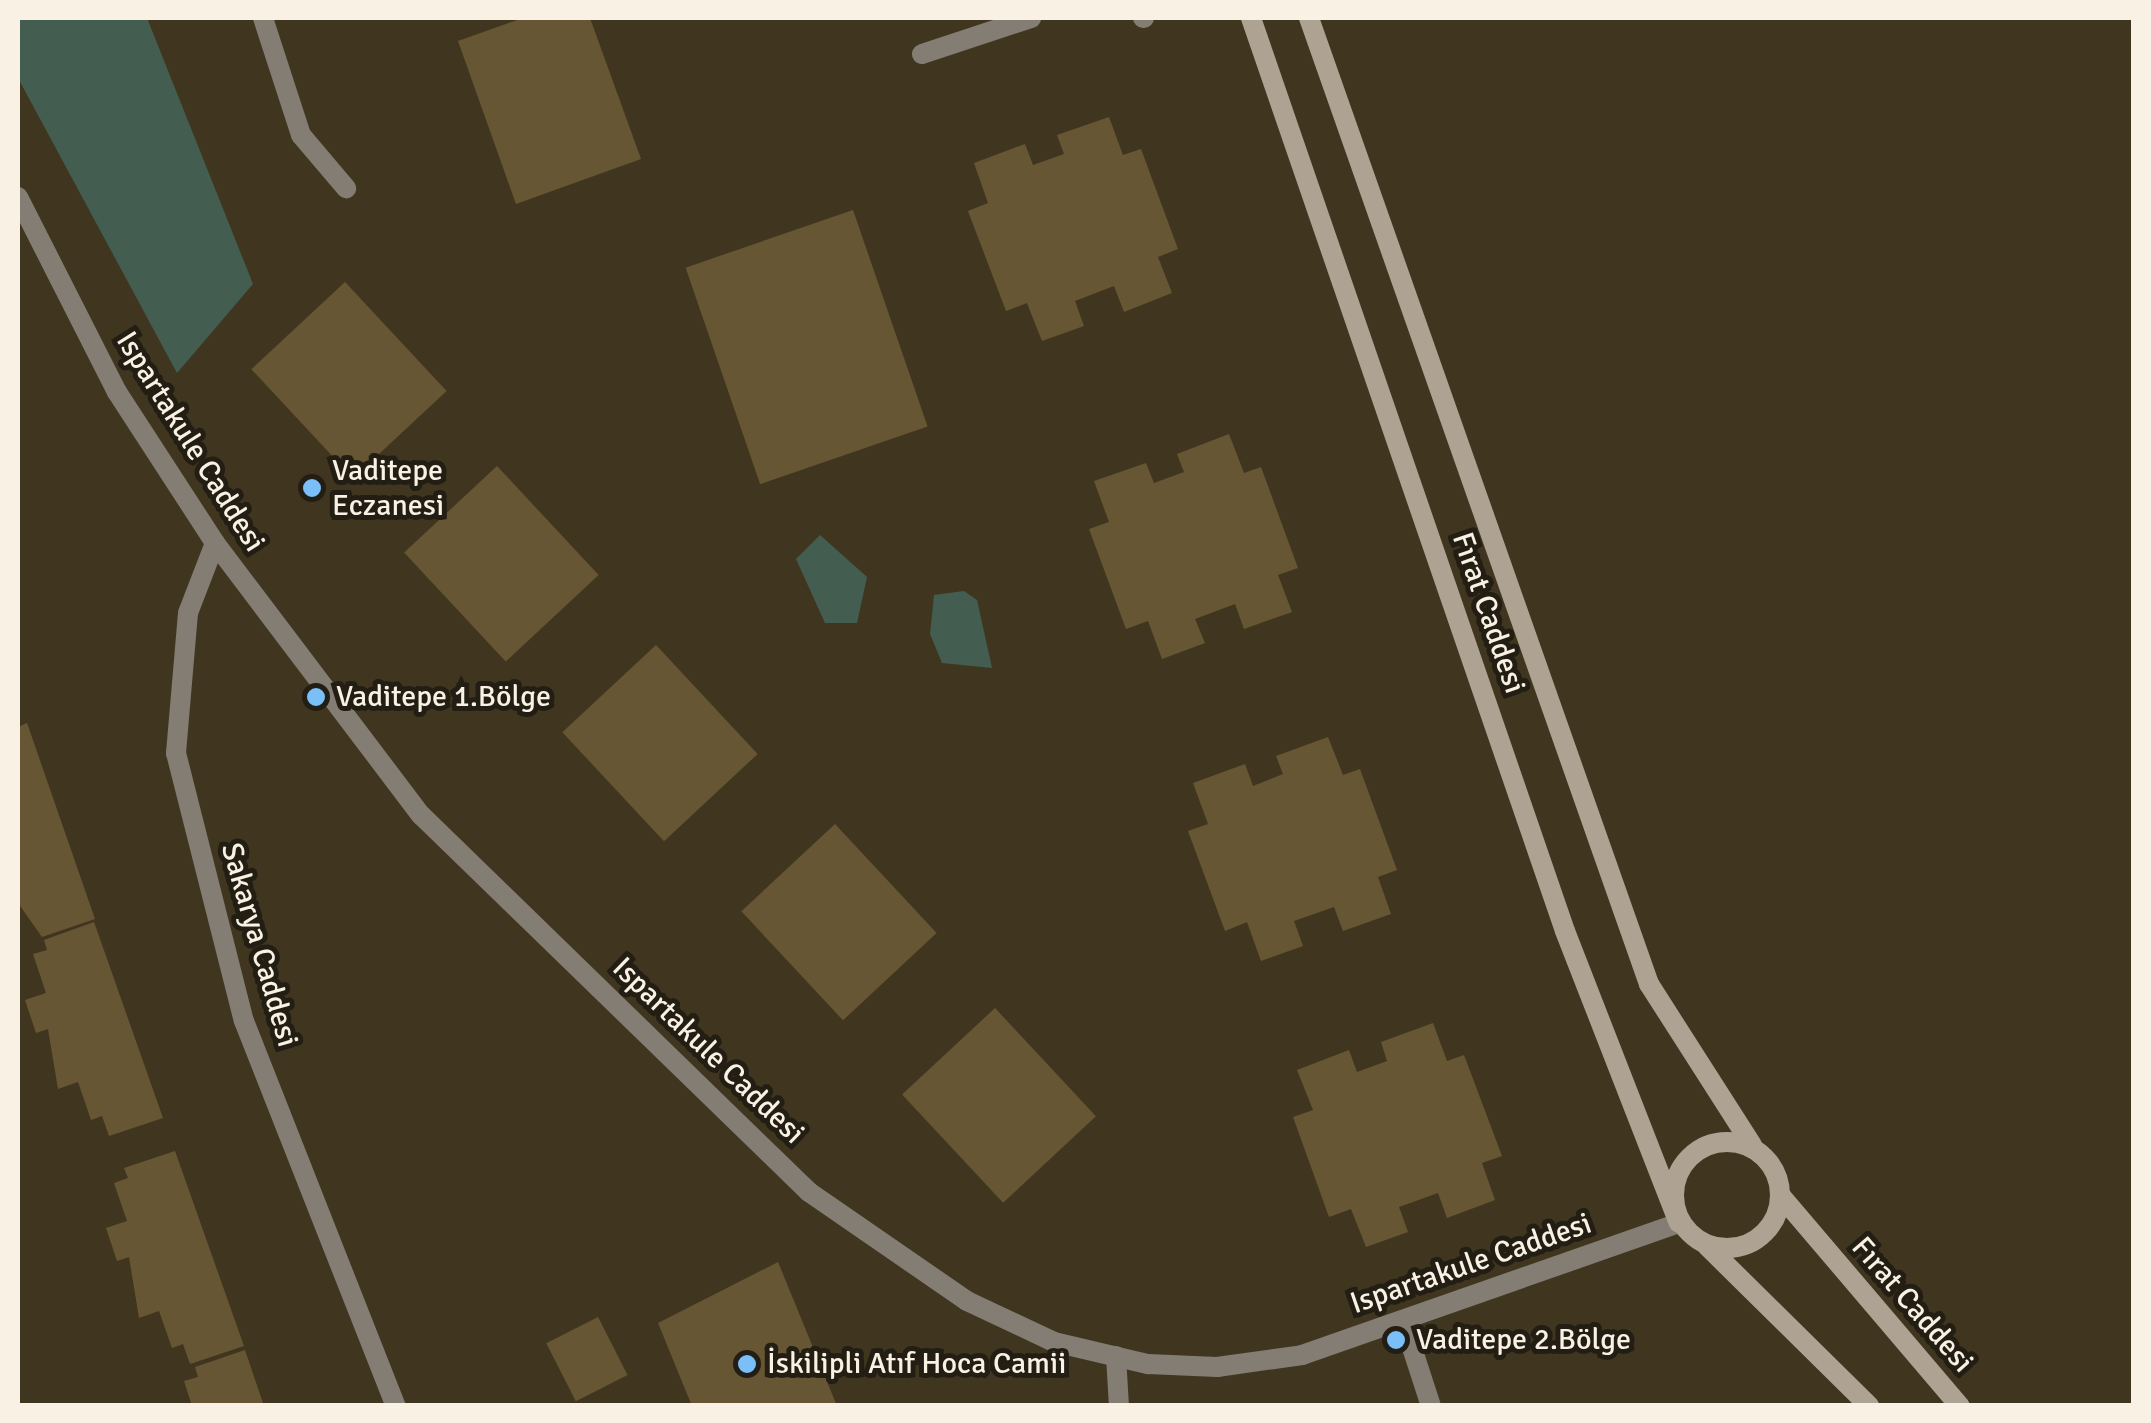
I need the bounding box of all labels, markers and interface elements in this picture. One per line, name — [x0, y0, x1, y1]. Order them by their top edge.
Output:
street label: Ispartakule Caddesi — [108, 325, 272, 559]
place label: Vaditepe Eczanesi — [332, 453, 444, 524]
marker: Vaditepe Eczanesi — [301, 477, 323, 499]
street label: Fırat Caddesi — [1444, 528, 1532, 698]
place label: Vaditepe 1.Bölge — [336, 679, 551, 715]
marker: Vaditepe 1.Bölge — [305, 686, 327, 708]
street label: Sakarya Caddesi — [213, 839, 305, 1051]
street label: Ispartakule Caddesi — [605, 950, 811, 1152]
street label: Ispartakule Caddesi — [1346, 1206, 1596, 1322]
street label: Fırat Caddesi — [1843, 1230, 1981, 1380]
place label: Vaditepe 2.Bölge — [1416, 1322, 1631, 1358]
marker: Vaditepe 2.Bölge — [1385, 1329, 1407, 1351]
place label: İskilipli Atıf Hoca Camii — [767, 1346, 1066, 1382]
marker: İskilipli Atıf Hoca Camii — [736, 1353, 758, 1375]

